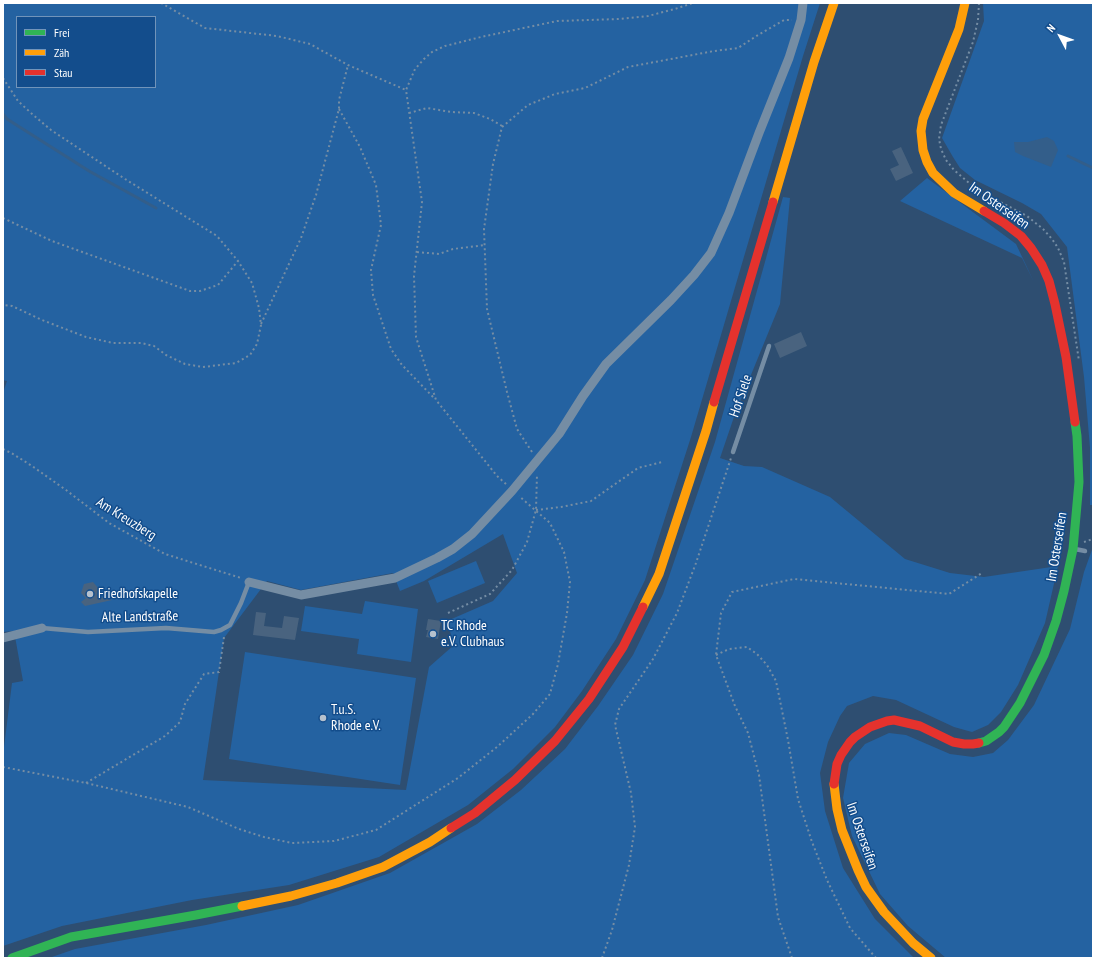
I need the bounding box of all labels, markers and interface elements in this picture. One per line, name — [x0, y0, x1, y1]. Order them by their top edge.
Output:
legend — [16, 16, 156, 88]
north arrow — [1040, 16, 1080, 56]
text: N — [1044, 21, 1058, 35]
text: Frei — [54, 25, 70, 40]
text: Zäh — [54, 45, 69, 60]
text: Stau — [54, 65, 72, 80]
street label: Im Osterseifen — [965, 179, 1033, 233]
street label: Hof Siele — [726, 373, 756, 419]
street label: Am Kreuzberg — [93, 494, 159, 544]
street label: Im Osterseifen — [1043, 511, 1071, 583]
place label: Friedhofskapelle — [98, 586, 178, 602]
marker: Friedhofskapelle — [85, 589, 95, 599]
street label: Alte Landstraße — [102, 608, 178, 626]
place label: TC Rhode e.V. Clubhaus — [441, 618, 504, 650]
marker: TC Rhode e.V. Clubhaus — [428, 629, 438, 639]
place label: T.u.S. Rhode e.V. — [331, 702, 381, 734]
marker: T.u.S. Rhode e.V. — [318, 713, 328, 723]
street label: Im Osterseifen — [843, 800, 881, 872]

